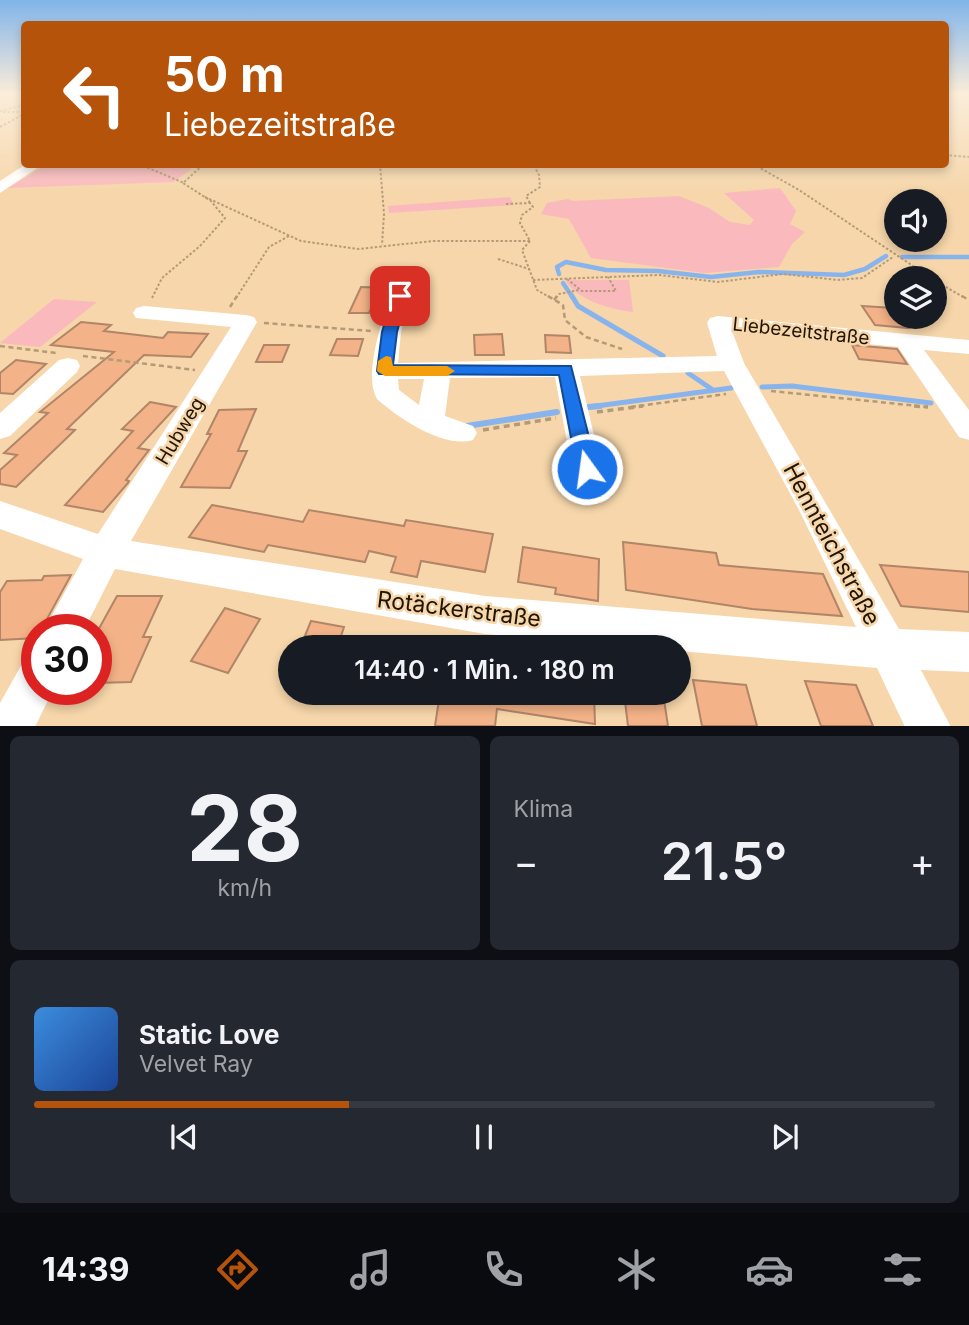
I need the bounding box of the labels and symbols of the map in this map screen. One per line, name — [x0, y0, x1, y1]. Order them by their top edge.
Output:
pin — [370, 266, 430, 326]
street label: Liebezeitstraße — [731, 312, 871, 350]
street label: Hubweg — [151, 393, 209, 469]
position arrow — [550, 432, 624, 506]
street label: Hennteichstraße — [777, 458, 887, 630]
street label: Rotäckerstraße — [375, 585, 543, 633]
speed limit sign: 30 — [21, 614, 112, 705]

